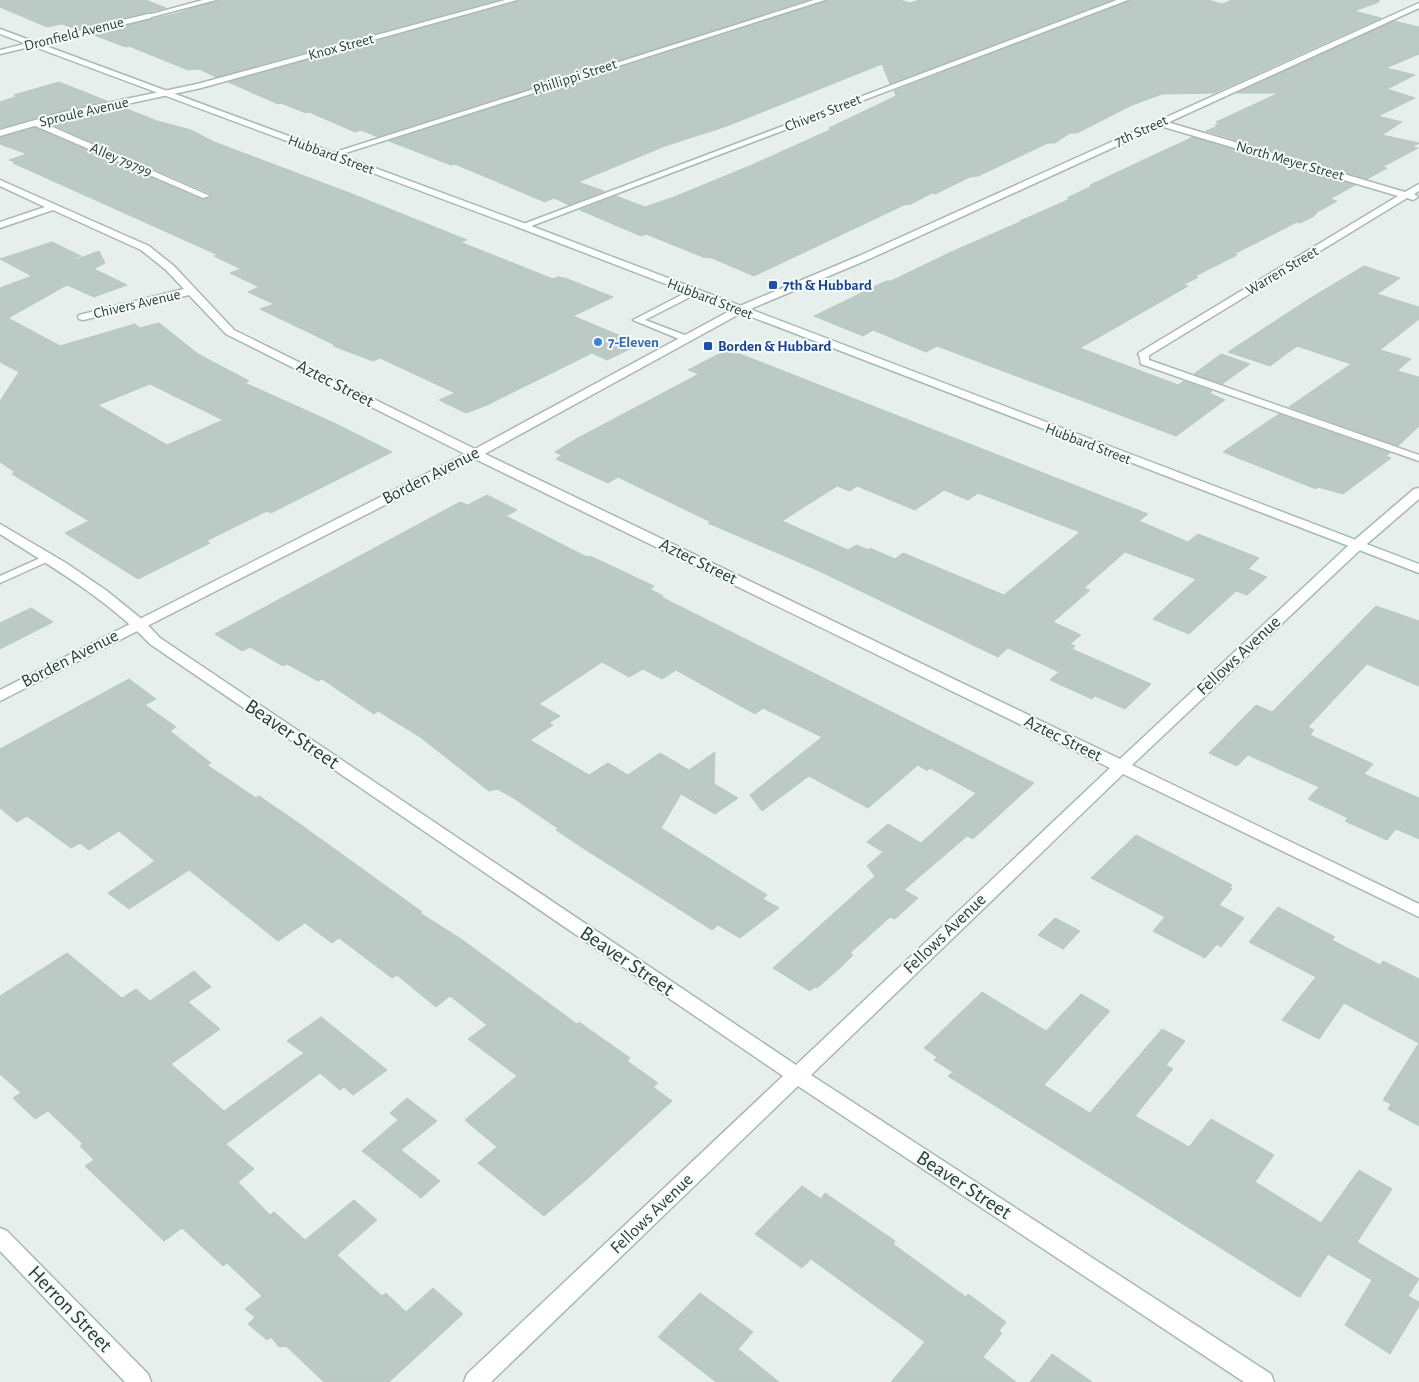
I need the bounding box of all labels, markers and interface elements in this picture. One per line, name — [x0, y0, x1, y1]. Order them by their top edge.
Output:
street label: Dronfield Avenue — [23, 14, 125, 54]
street label: Knox Street — [307, 31, 376, 63]
street label: Phillippi Street — [531, 56, 619, 98]
street label: Chivers Street — [783, 92, 863, 134]
street label: Sproule Avenue — [38, 94, 130, 130]
street label: 7th Street — [1112, 113, 1170, 149]
street label: Hubbard Street — [286, 132, 376, 178]
street label: North Meyer Street — [1234, 138, 1346, 184]
street label: Alley 79799 — [88, 140, 154, 180]
street label: Warren Street — [1243, 243, 1321, 298]
street label: Hubbard Street — [665, 276, 755, 322]
place label: 7th & Hubbard — [783, 278, 872, 293]
marker: 7th & Hubbard — [767, 279, 779, 291]
street label: Chivers Avenue — [92, 287, 182, 321]
place label: 7-Eleven — [608, 335, 659, 350]
marker: 7-Eleven — [592, 336, 604, 348]
place label: Borden & Hubbard — [718, 339, 831, 354]
marker: Borden & Hubbard — [702, 340, 714, 352]
street label: Aztec Street — [294, 357, 377, 411]
street label: Hubbard Street — [1043, 421, 1133, 467]
street label: Borden Avenue — [380, 444, 482, 508]
street label: Aztec Street — [656, 536, 740, 589]
street label: Fellows Avenue — [1194, 613, 1284, 699]
street label: Borden Avenue — [19, 627, 121, 691]
street label: Beaver Street — [241, 695, 343, 773]
street label: Aztec Street — [1021, 713, 1105, 766]
street label: Fellows Avenue — [900, 890, 990, 978]
street label: Beaver Street — [576, 922, 678, 1000]
street label: Beaver Street — [913, 1147, 1015, 1223]
street label: Fellows Avenue — [607, 1170, 697, 1258]
street label: Herron Street — [24, 1262, 116, 1356]

